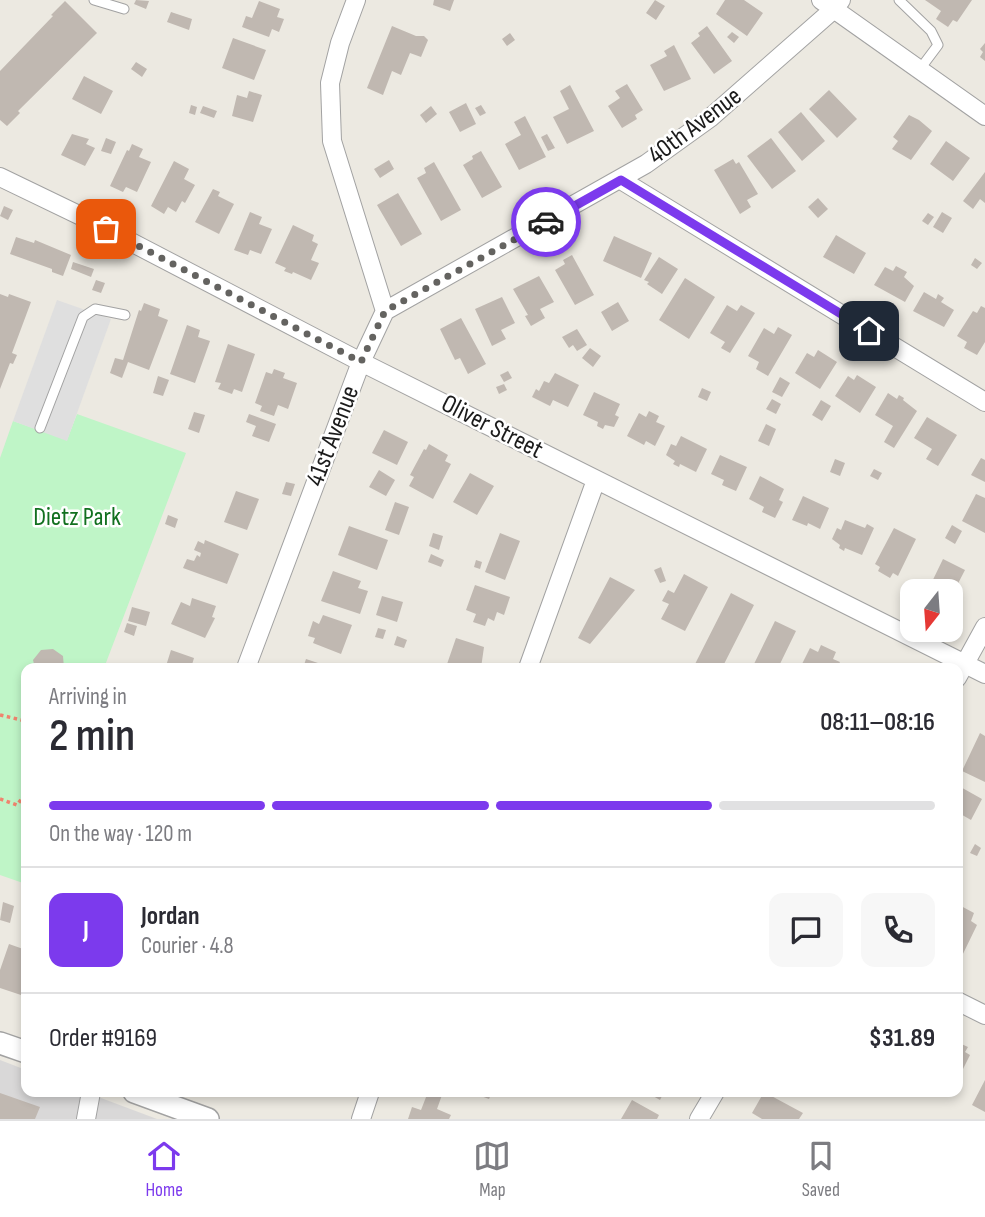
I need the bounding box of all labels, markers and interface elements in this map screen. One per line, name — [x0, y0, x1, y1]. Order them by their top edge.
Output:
street label: 40th Avenue — [642, 81, 748, 171]
courier — [511, 187, 581, 257]
pin — [76, 199, 136, 259]
icon: car — [527, 203, 565, 241]
icon: bag — [87, 210, 125, 248]
pin — [839, 301, 899, 361]
icon: home — [850, 312, 888, 350]
street label: 41st Avenue — [300, 381, 366, 491]
street label: Oliver Street — [436, 388, 548, 466]
park label: Dietz Park — [33, 502, 121, 533]
north arrow — [900, 579, 962, 642]
map controls — [900, 579, 963, 642]
text: Arriving in — [49, 683, 127, 711]
text: 08:11–08:16 — [820, 707, 935, 738]
text: 2 min — [49, 709, 135, 764]
text: On the way · 120 m — [49, 820, 192, 848]
button: chat — [769, 893, 843, 967]
button: phone — [861, 893, 935, 967]
text: Jordan — [141, 901, 199, 932]
text: J — [83, 915, 89, 946]
text: Courier · 4.8 — [141, 932, 234, 960]
text: Order #9169 — [49, 1023, 157, 1054]
text: $31.89 — [869, 1023, 935, 1054]
tab: Home — [145, 1137, 183, 1202]
tab: Map — [473, 1137, 511, 1202]
tab: Saved — [802, 1137, 840, 1202]

